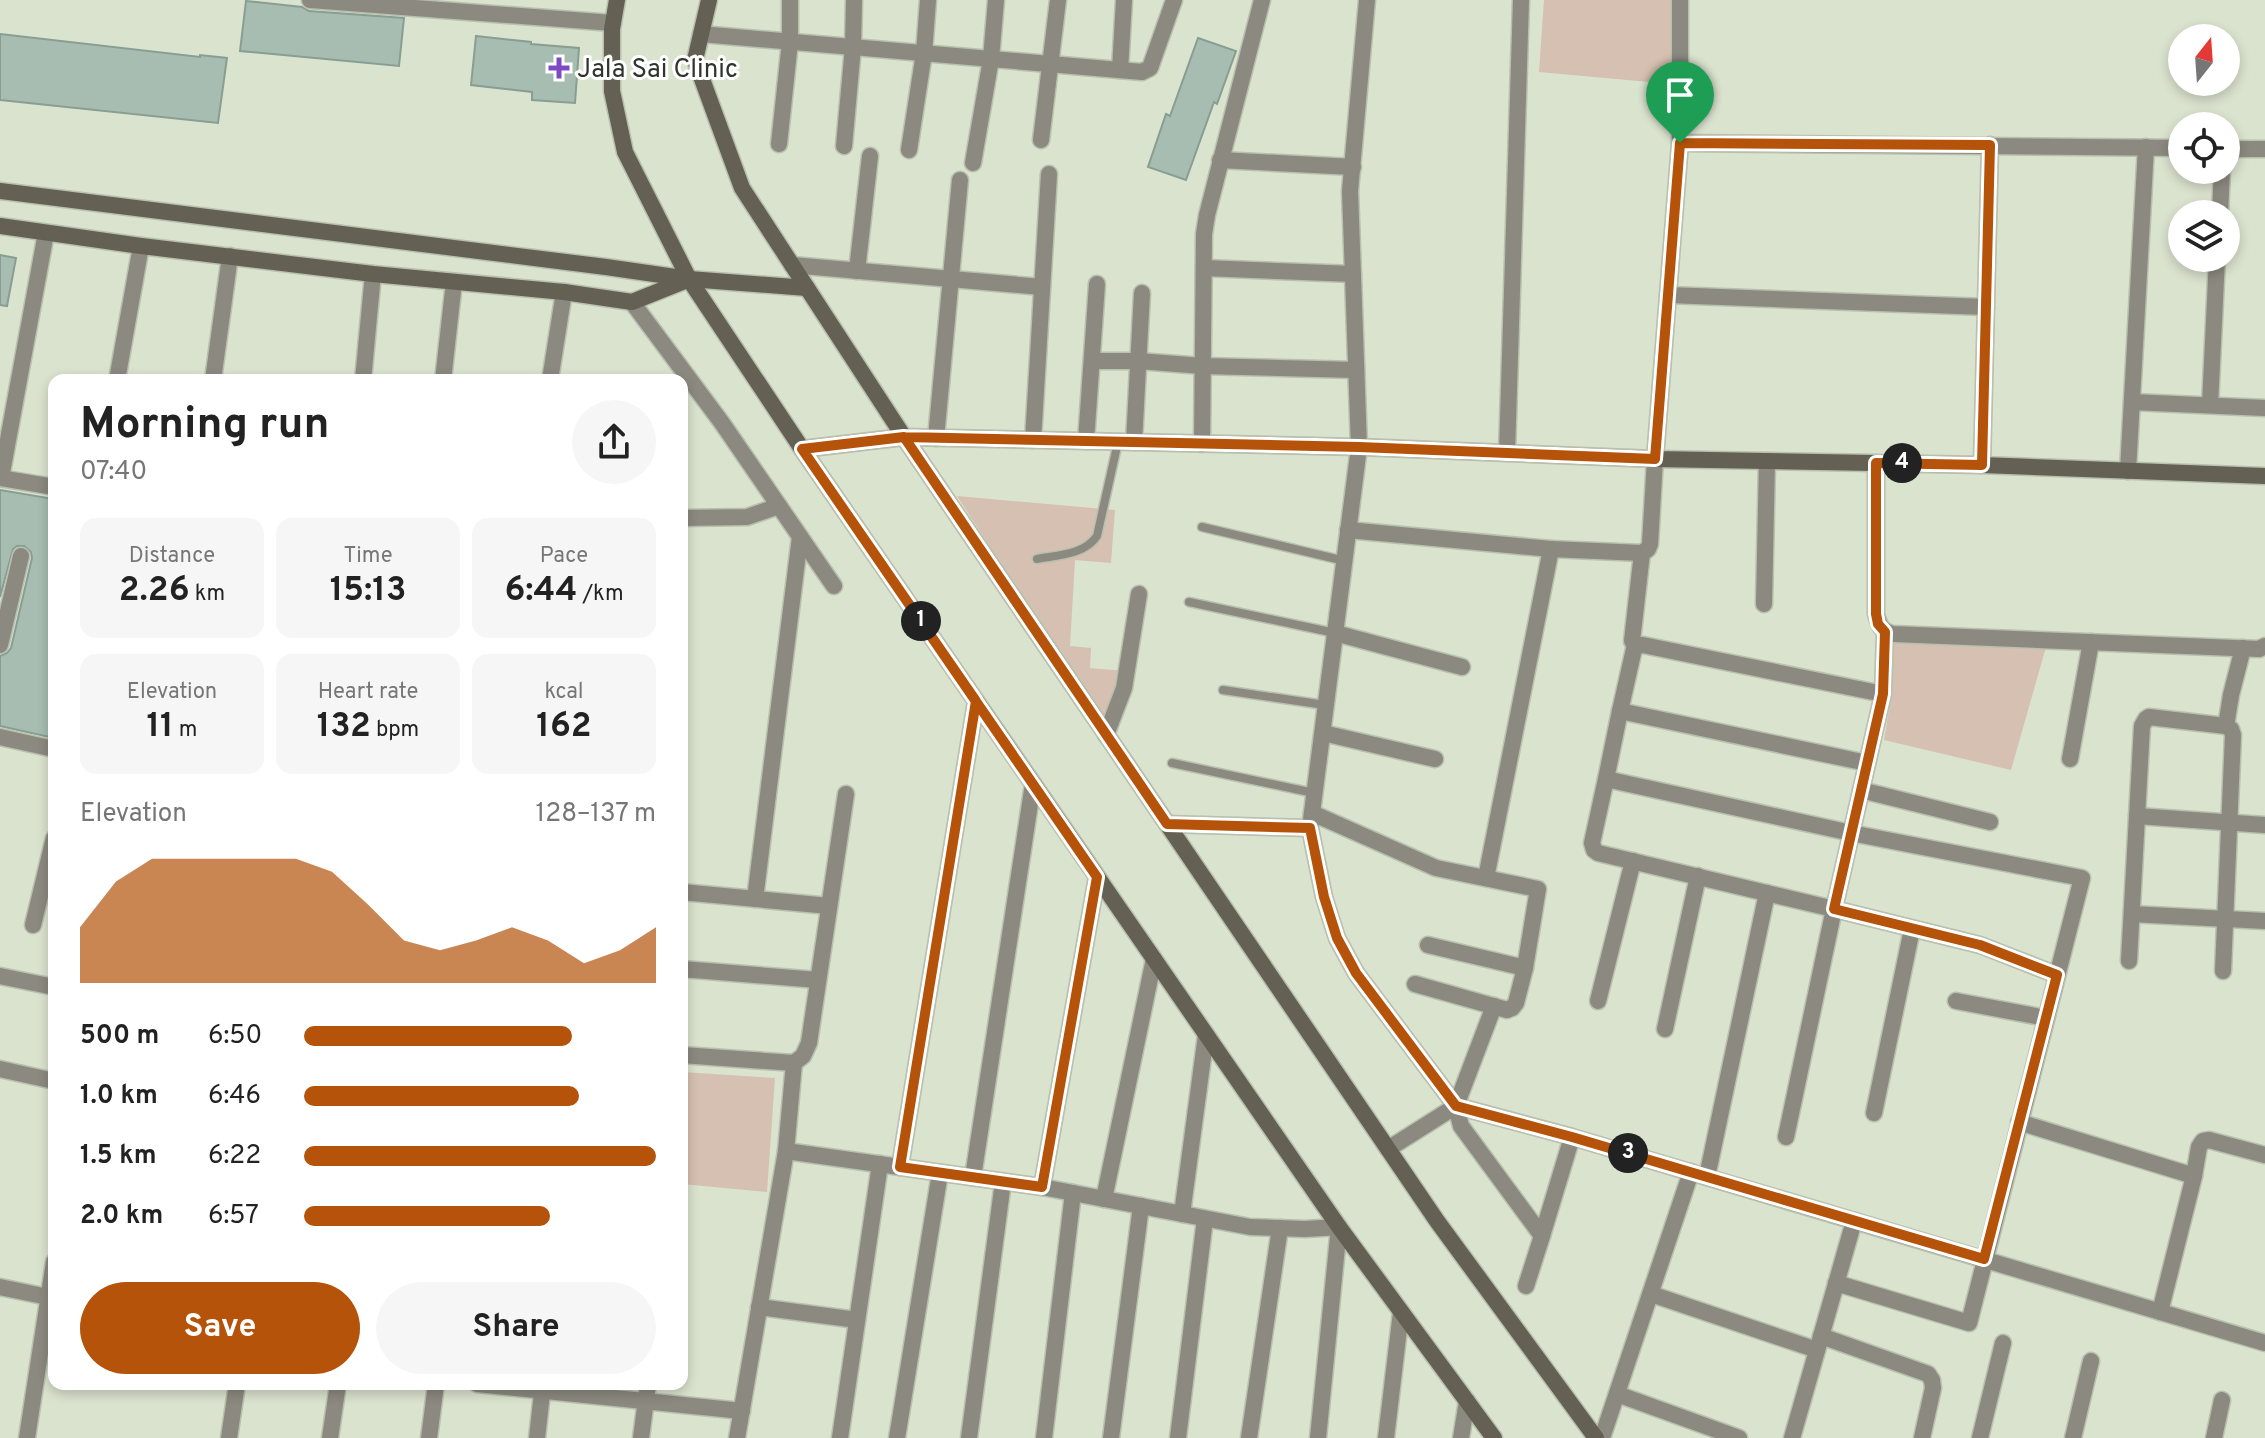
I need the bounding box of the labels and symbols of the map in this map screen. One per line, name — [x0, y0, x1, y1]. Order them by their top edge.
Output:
north arrow — [2168, 24, 2240, 96]
place label: Jala Sai Clinic — [577, 54, 738, 87]
marker: Jala Sai Clinic — [548, 57, 570, 79]
pin — [1646, 61, 1714, 143]
pin: 4 — [1882, 443, 1922, 483]
pin: 1 — [901, 601, 941, 641]
pin: 3 — [1608, 1133, 1648, 1173]

